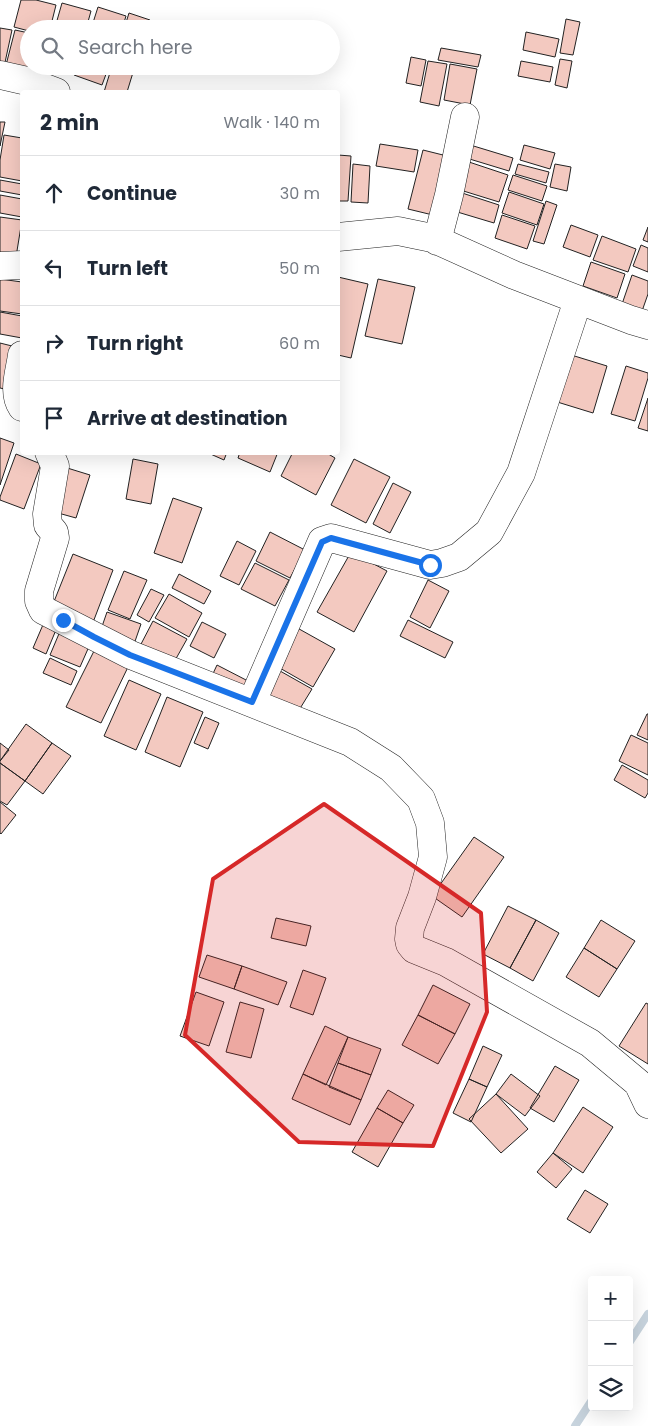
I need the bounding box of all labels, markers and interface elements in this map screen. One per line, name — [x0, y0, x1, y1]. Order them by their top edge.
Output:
search box — [20, 20, 340, 75]
icon: search — [38, 34, 66, 62]
text: Search here — [78, 34, 192, 61]
text: 2 min — [40, 108, 99, 137]
text: Walk · 140 m — [223, 111, 320, 134]
icon: ahead — [40, 179, 68, 207]
text: Continue — [87, 180, 177, 207]
text: 30 m — [280, 182, 320, 205]
icon: left — [40, 254, 68, 282]
text: Turn left — [87, 255, 168, 282]
text: 50 m — [279, 257, 320, 280]
icon: right — [40, 329, 68, 357]
text: Turn right — [87, 330, 183, 357]
text: 60 m — [279, 332, 320, 355]
icon: arrive — [40, 404, 68, 432]
text: Arrive at destination — [87, 405, 288, 432]
route start — [419, 554, 442, 577]
route end — [52, 609, 75, 632]
map controls — [588, 1276, 633, 1411]
button: + — [588, 1276, 633, 1321]
button: − — [588, 1321, 633, 1366]
button: layers — [588, 1366, 633, 1411]

